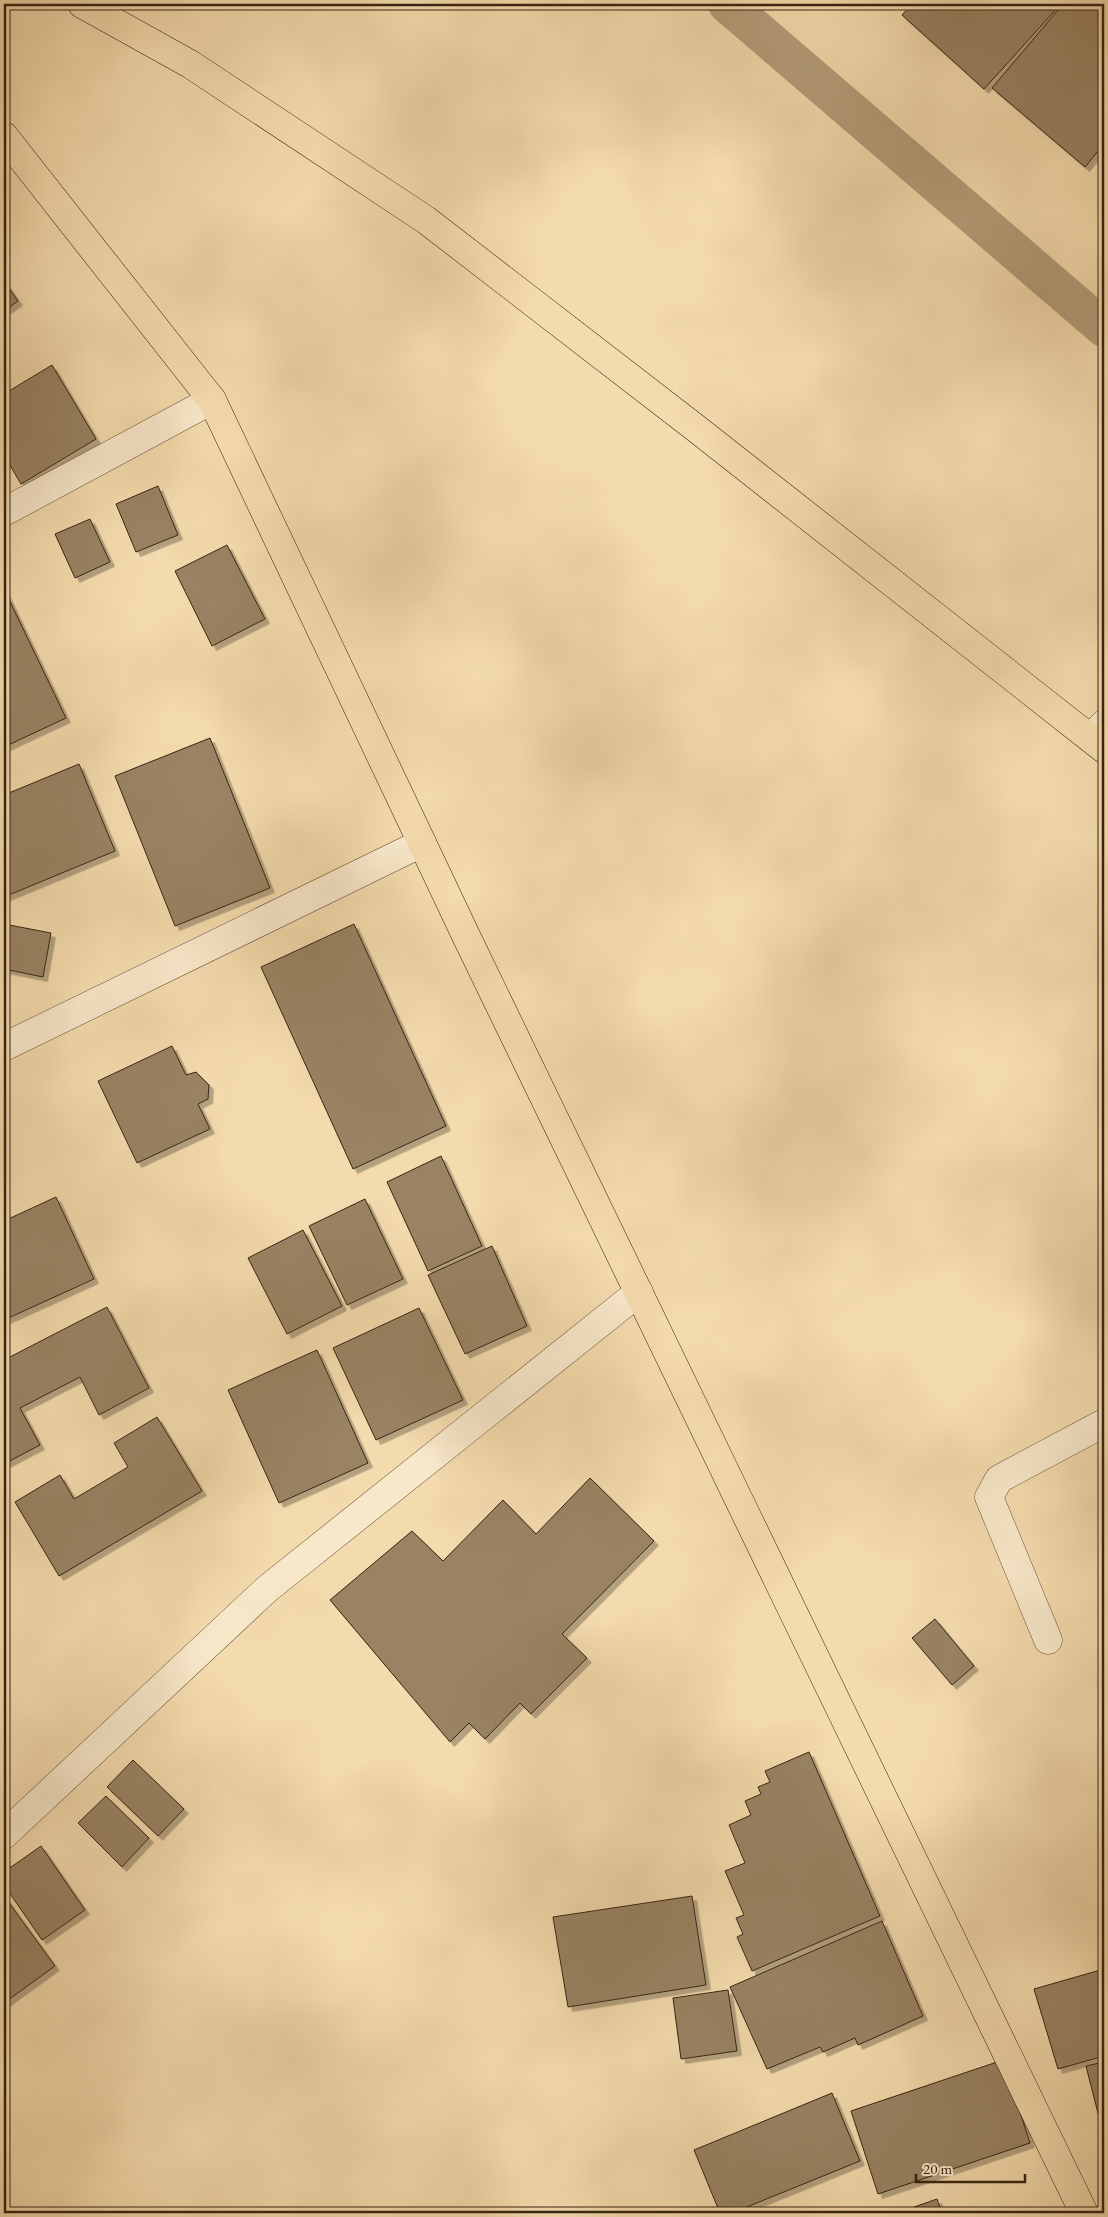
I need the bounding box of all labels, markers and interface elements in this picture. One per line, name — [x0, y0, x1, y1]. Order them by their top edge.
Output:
scale bar — [916, 2152, 1024, 2184]
text: 20 m — [923, 2159, 952, 2178]

